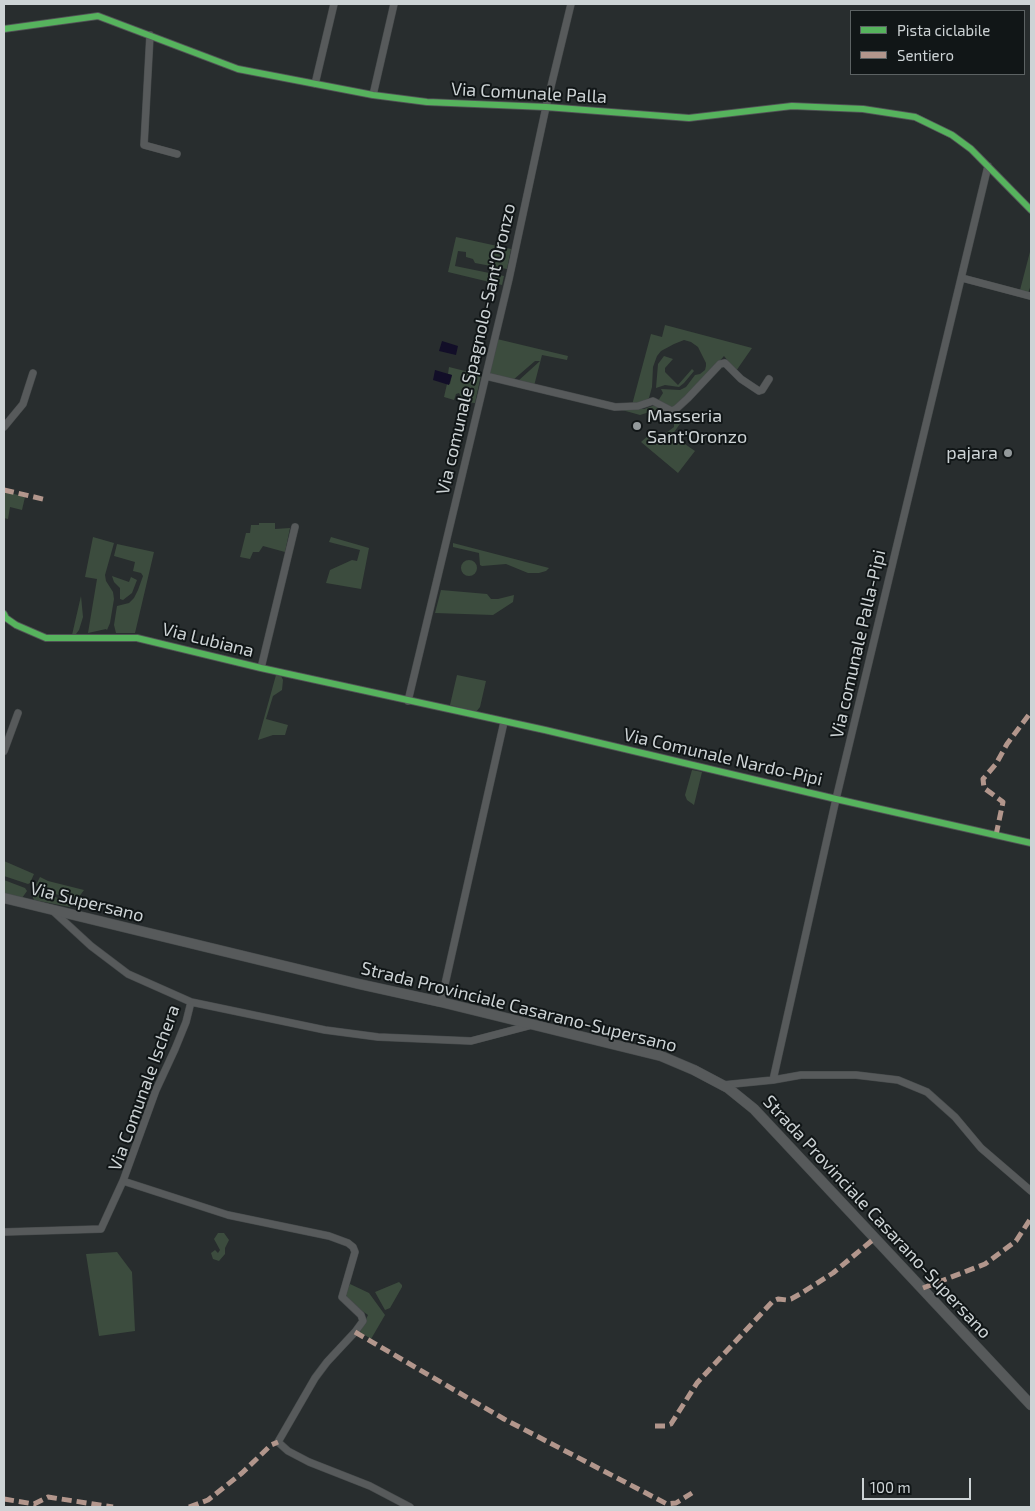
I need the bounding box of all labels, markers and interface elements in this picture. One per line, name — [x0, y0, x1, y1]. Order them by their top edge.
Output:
legend — [850, 10, 1025, 75]
text: Pista ciclabile — [897, 21, 990, 39]
text: Sentiero — [897, 46, 954, 64]
street label: Via Comunale Palla — [450, 78, 608, 108]
street label: Via comunale Spagnolo-Sant'Oronzo — [432, 201, 520, 497]
place label: Masseria Sant'Oronzo — [647, 405, 747, 448]
marker: Masseria Sant'Oronzo — [631, 420, 643, 432]
place label: pajara — [946, 442, 998, 464]
marker: pajara — [1002, 447, 1014, 459]
street label: Via comunale Palla-Pipi — [826, 548, 890, 740]
street label: Via Lubiana — [160, 618, 256, 662]
street label: Via Comunale Nardo-Pipi — [621, 724, 825, 790]
street label: Via Supersano — [28, 877, 146, 927]
street label: Strada Provinciale Casarano-Supersano — [359, 957, 679, 1057]
street label: Via Comunale Ischera — [104, 1002, 184, 1174]
street label: Strada Provinciale Casarano-Supersano — [758, 1091, 996, 1343]
scale bar — [865, 1468, 974, 1500]
text: 100 m — [870, 1478, 911, 1496]

